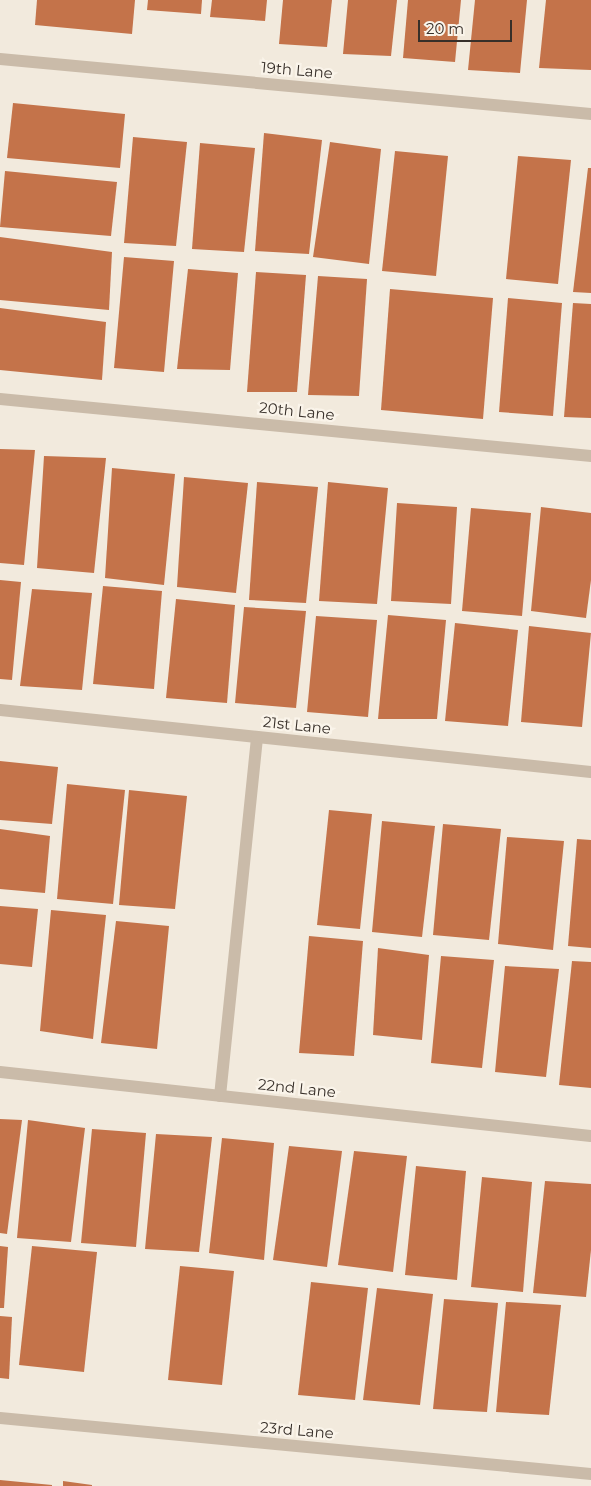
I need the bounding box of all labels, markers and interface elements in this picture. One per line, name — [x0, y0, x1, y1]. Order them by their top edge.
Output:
scale bar — [421, 10, 515, 42]
text: 20 m — [426, 19, 464, 38]
street label: 19th Lane — [260, 58, 334, 82]
street label: 20th Lane — [258, 398, 336, 424]
street label: 21st Lane — [262, 712, 332, 738]
street label: 22nd Lane — [257, 1075, 337, 1101]
street label: 23rd Lane — [259, 1418, 335, 1442]

